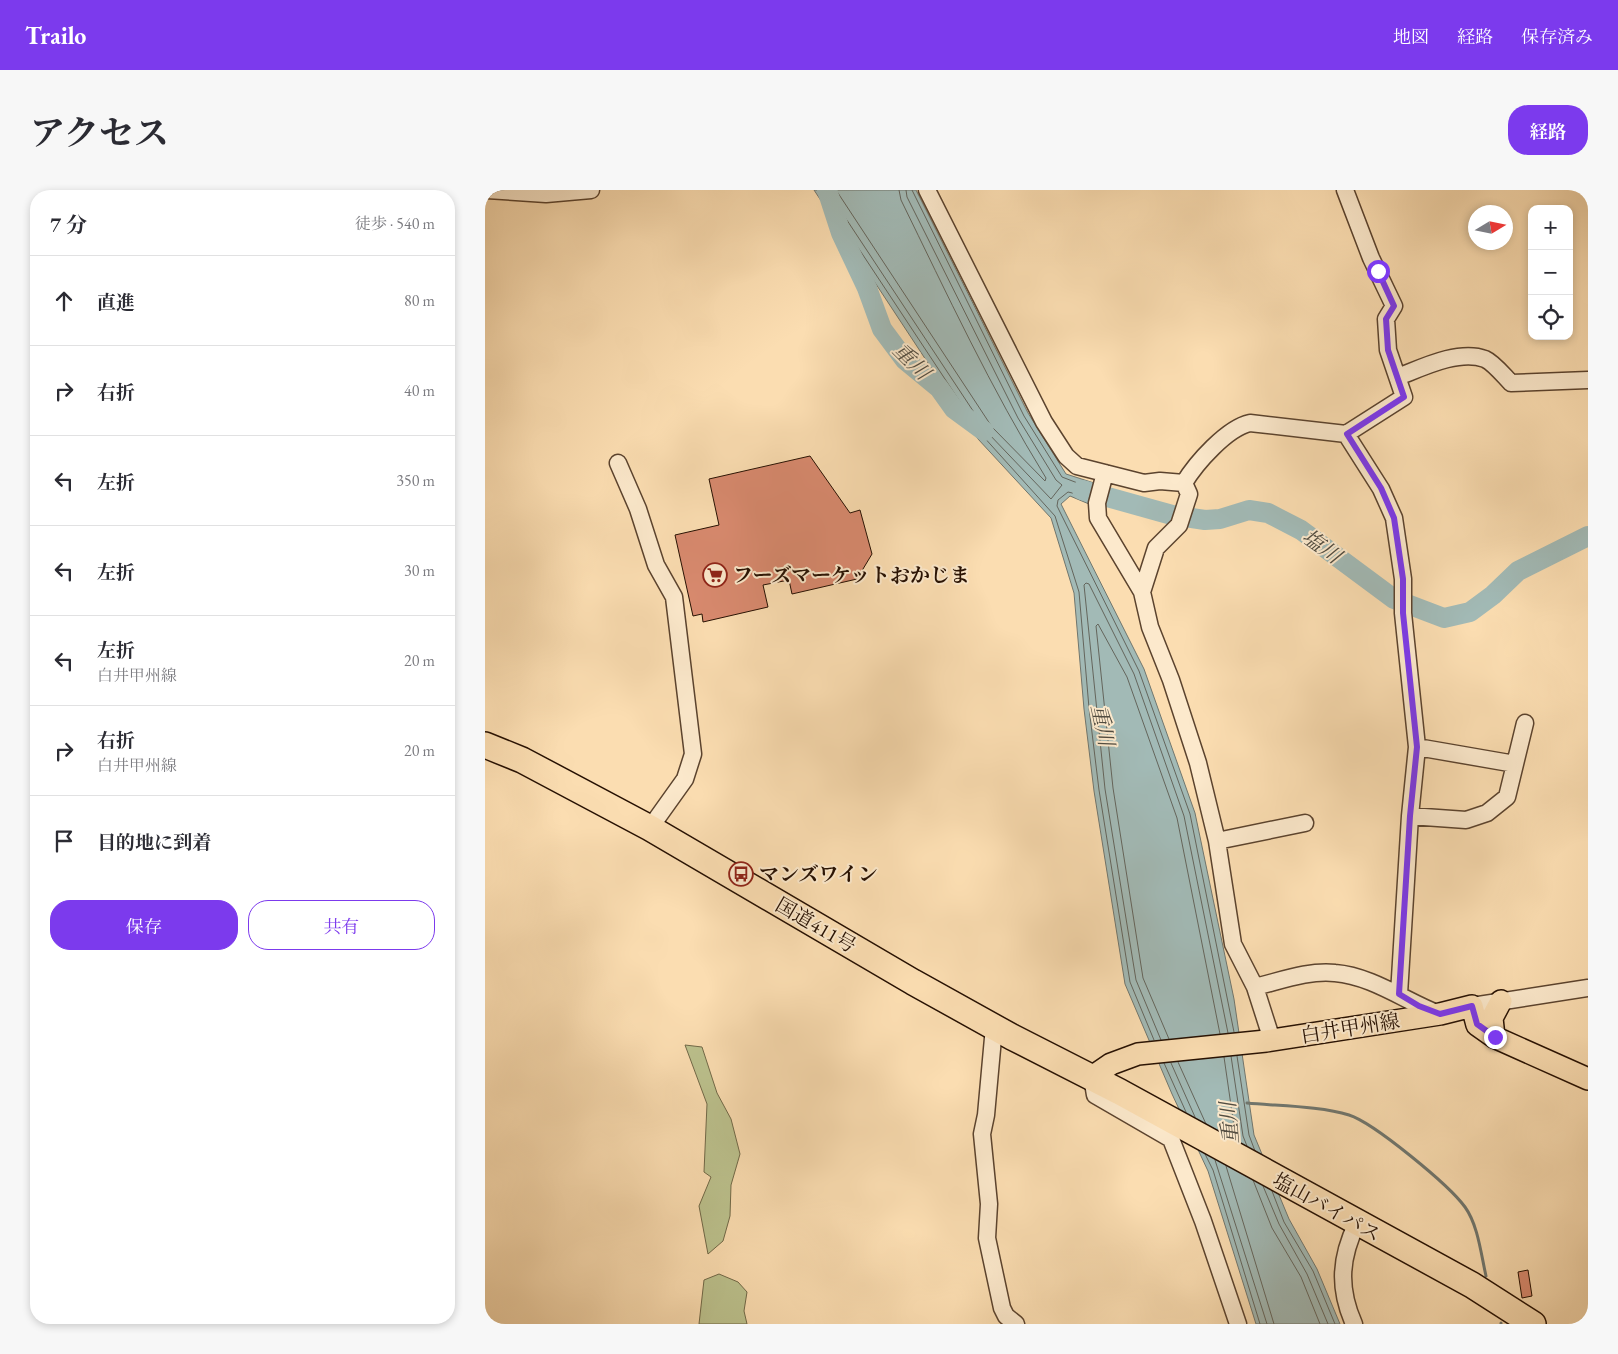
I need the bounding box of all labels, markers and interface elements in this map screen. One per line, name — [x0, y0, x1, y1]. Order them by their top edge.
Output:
text: Trailo — [25, 20, 86, 51]
text: 地図 — [1393, 25, 1429, 48]
text: 経路 — [1457, 25, 1493, 48]
text: 保存済み — [1521, 25, 1593, 48]
button: 経路 — [1508, 105, 1588, 155]
text: アクセス — [30, 110, 169, 155]
north arrow — [1468, 205, 1513, 250]
map controls — [1528, 205, 1573, 340]
button: + — [1528, 205, 1573, 250]
text: 7 分 — [50, 211, 87, 238]
text: 徒歩 · 540 m — [355, 213, 435, 234]
button: − — [1528, 250, 1573, 295]
route start — [1367, 260, 1390, 283]
icon: ahead — [50, 287, 78, 315]
text: 直進 — [97, 290, 135, 315]
text: 80 m — [404, 290, 435, 311]
button: locate — [1528, 295, 1573, 340]
water label: 重川 — [888, 337, 938, 387]
icon: right — [50, 377, 78, 405]
text: 右折 — [97, 380, 135, 405]
text: 40 m — [404, 380, 435, 401]
icon: left — [50, 467, 78, 495]
text: 左折 — [97, 470, 135, 495]
text: 350 m — [396, 470, 435, 491]
water label: 塩川 — [1297, 523, 1349, 570]
icon: left — [50, 557, 78, 585]
text: 左折 — [97, 560, 135, 585]
text: 30 m — [404, 560, 435, 581]
supermarket icon: フーズマーケットおかじま — [702, 562, 728, 588]
place label: フーズマーケットおかじま — [733, 562, 970, 588]
text: 左折 — [97, 638, 135, 663]
icon: left — [50, 647, 78, 675]
text: 20 m — [404, 650, 435, 671]
text: 白井甲州線 — [97, 665, 177, 686]
water label: 重川 — [1085, 702, 1121, 750]
text: 右折 — [97, 728, 135, 753]
icon: right — [50, 737, 78, 765]
text: 20 m — [404, 740, 435, 761]
text: 白井甲州線 — [97, 755, 177, 776]
icon: arrive — [50, 827, 78, 855]
text: 目的地に到着 — [97, 830, 211, 855]
bus stop icon: マンズワイン — [728, 861, 754, 887]
place label: マンズワイン — [759, 861, 878, 887]
street label: 国道411号 — [771, 892, 861, 958]
button: 保存 — [50, 900, 238, 950]
button: 共有 — [248, 900, 435, 950]
street label: 白井甲州線 — [1299, 1007, 1401, 1049]
route end — [1484, 1026, 1507, 1049]
water label: 重川 — [1214, 1099, 1244, 1145]
street label: 塩山バイパス — [1268, 1167, 1386, 1247]

